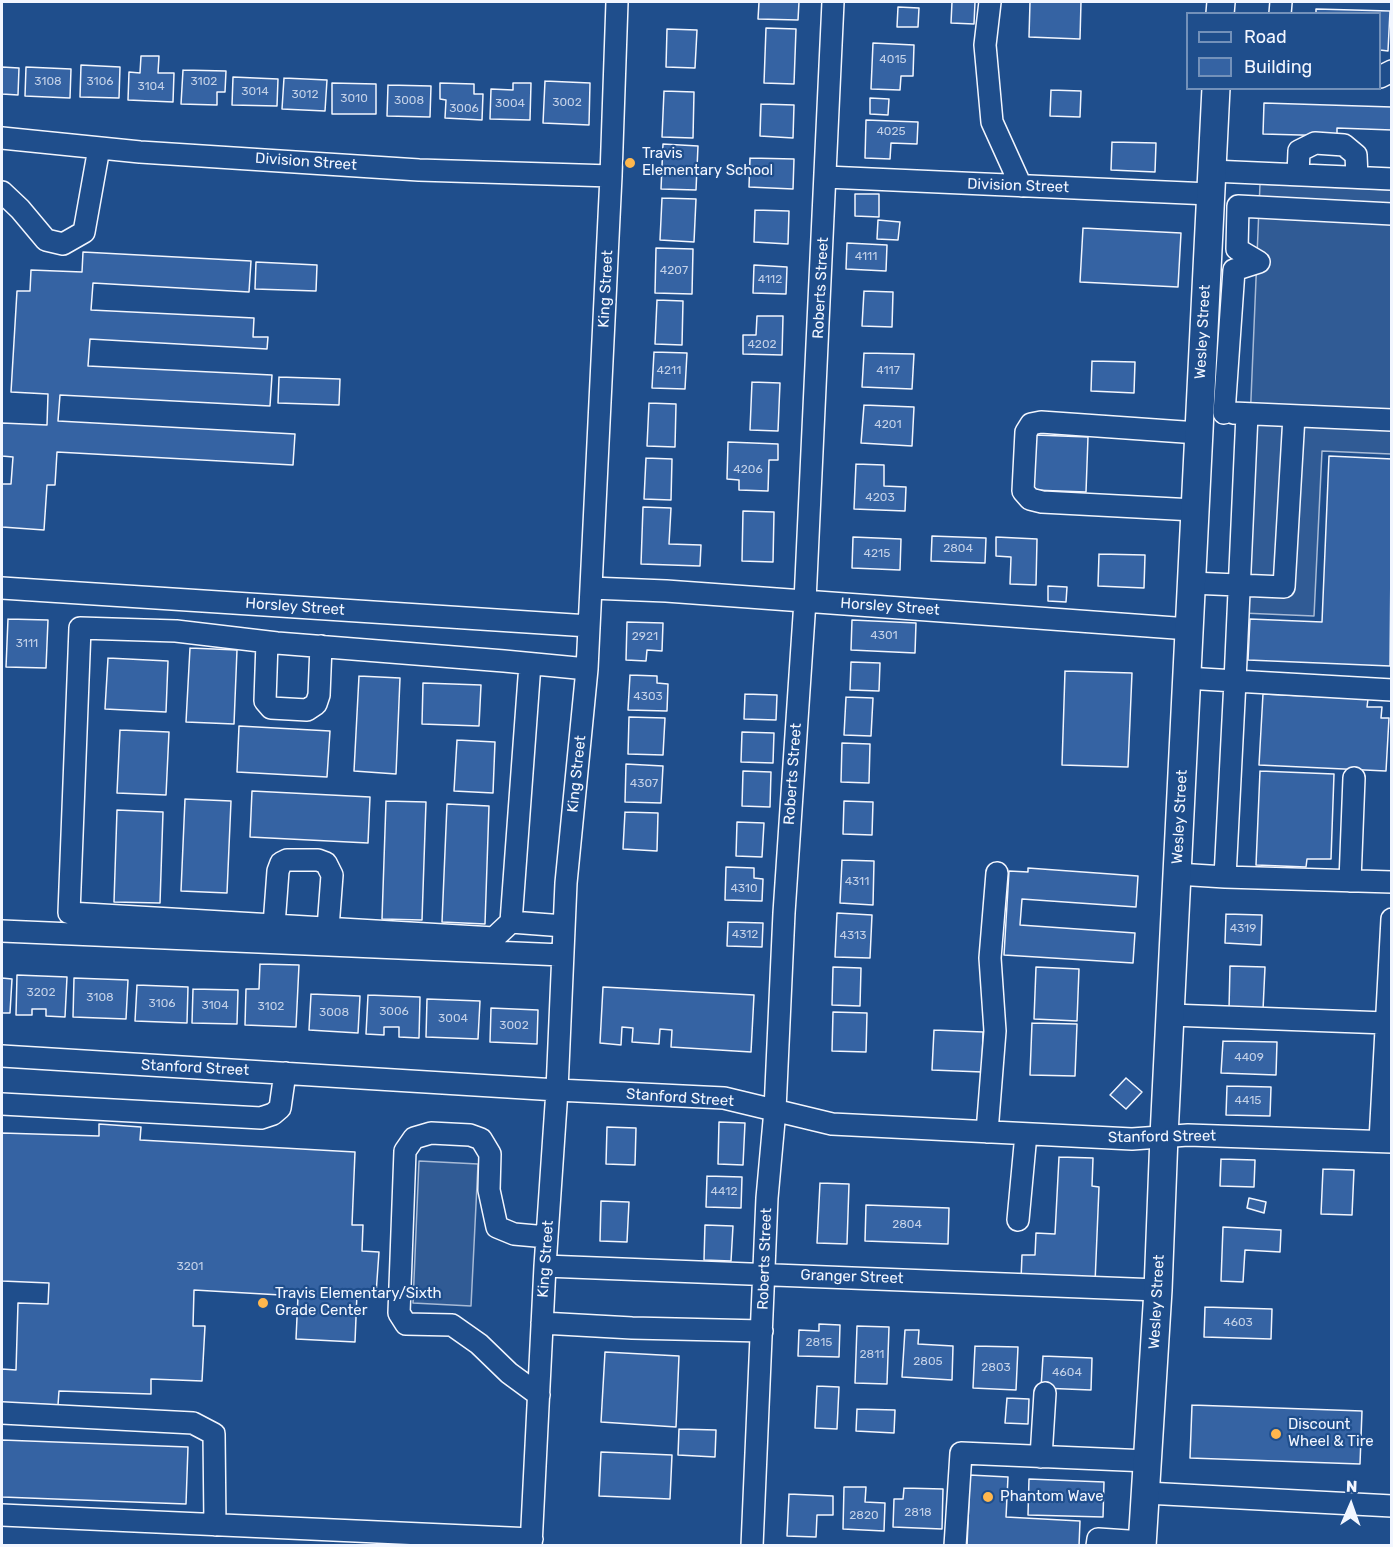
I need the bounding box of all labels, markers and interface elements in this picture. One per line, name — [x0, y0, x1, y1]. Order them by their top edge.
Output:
legend — [1186, 12, 1381, 90]
text: Road — [1244, 26, 1287, 48]
house number: 4015 — [879, 53, 907, 67]
text: Building — [1244, 56, 1312, 78]
house number: 3108 — [34, 75, 62, 89]
house number: 3106 — [87, 75, 113, 89]
house number: 3102 — [191, 75, 217, 89]
house number: 3104 — [137, 80, 165, 94]
house number: 3014 — [241, 85, 269, 99]
house number: 3012 — [291, 88, 319, 102]
house number: 3010 — [340, 92, 368, 106]
house number: 3008 — [394, 94, 424, 108]
house number: 3002 — [552, 96, 582, 110]
house number: 3004 — [495, 97, 525, 111]
house number: 3006 — [449, 102, 479, 116]
house number: 4025 — [876, 125, 906, 139]
place label: Travis Elementary School — [642, 145, 773, 180]
street label: Division Street — [255, 149, 357, 175]
marker: Travis Elementary School — [623, 156, 637, 170]
street label: Division Street — [967, 175, 1069, 197]
street label: Roberts Street — [809, 237, 833, 339]
street label: King Street — [595, 250, 617, 328]
house number: 4111 — [855, 250, 877, 264]
house number: 4207 — [660, 264, 688, 278]
house number: 4112 — [758, 273, 782, 287]
street label: Wesley Street — [1192, 284, 1214, 380]
house number: 4202 — [747, 338, 777, 352]
house number: 4211 — [657, 364, 681, 378]
house number: 4117 — [876, 364, 900, 378]
house number: 4201 — [874, 418, 902, 432]
house number: 4206 — [733, 463, 763, 477]
house number: 4203 — [865, 491, 895, 505]
house number: 2804 — [943, 542, 973, 556]
house number: 4215 — [864, 547, 890, 561]
street label: Horsley Street — [245, 595, 345, 619]
street label: Horsley Street — [840, 595, 940, 619]
house number: 4301 — [870, 629, 898, 643]
house number: 2921 — [632, 630, 658, 644]
house number: 3111 — [16, 637, 38, 651]
house number: 4303 — [633, 690, 663, 704]
street label: Roberts Street — [780, 723, 806, 825]
street label: King Street — [564, 734, 590, 814]
street label: Wesley Street — [1169, 769, 1191, 865]
house number: 4307 — [630, 777, 658, 791]
house number: 4311 — [845, 875, 869, 889]
house number: 4310 — [730, 882, 758, 896]
house number: 4319 — [1230, 922, 1256, 936]
house number: 4312 — [732, 928, 758, 942]
house number: 4313 — [840, 929, 866, 943]
house number: 3202 — [27, 986, 55, 1000]
house number: 3108 — [86, 991, 114, 1005]
house number: 3106 — [149, 997, 175, 1011]
house number: 3104 — [201, 999, 229, 1013]
house number: 3102 — [258, 1000, 284, 1014]
house number: 3006 — [379, 1005, 409, 1019]
house number: 3008 — [319, 1006, 349, 1020]
house number: 3004 — [438, 1012, 468, 1026]
house number: 3002 — [499, 1019, 529, 1033]
house number: 4409 — [1234, 1051, 1264, 1065]
street label: Stanford Street — [141, 1056, 249, 1080]
street label: Stanford Street — [625, 1085, 735, 1111]
house number: 4415 — [1235, 1094, 1261, 1108]
street label: Stanford Street — [1108, 1127, 1216, 1147]
house number: 4412 — [711, 1185, 737, 1199]
street label: Roberts Street — [754, 1208, 776, 1310]
house number: 2804 — [892, 1218, 922, 1232]
street label: King Street — [534, 1220, 558, 1298]
street label: Wesley Street — [1146, 1254, 1168, 1350]
house number: 3201 — [176, 1260, 204, 1274]
street label: Granger Street — [800, 1266, 904, 1288]
place label: Travis Elementary/Sixth Grade Center — [275, 1285, 442, 1320]
marker: Travis Elementary/Sixth Grade Center — [256, 1296, 270, 1310]
house number: 4603 — [1223, 1316, 1253, 1330]
house number: 2815 — [806, 1336, 832, 1350]
house number: 2811 — [860, 1348, 884, 1362]
house number: 2805 — [913, 1355, 943, 1369]
house number: 2803 — [981, 1361, 1011, 1375]
house number: 4604 — [1052, 1366, 1082, 1380]
place label: Discount Wheel & Tire — [1288, 1416, 1374, 1451]
marker: Discount Wheel & Tire — [1269, 1427, 1283, 1441]
north arrow — [1321, 1475, 1381, 1535]
text: N — [1346, 1477, 1358, 1496]
place label: Phantom Wave — [1000, 1488, 1104, 1506]
marker: Phantom Wave — [981, 1490, 995, 1504]
house number: 2818 — [904, 1506, 932, 1520]
house number: 2820 — [849, 1509, 879, 1523]

